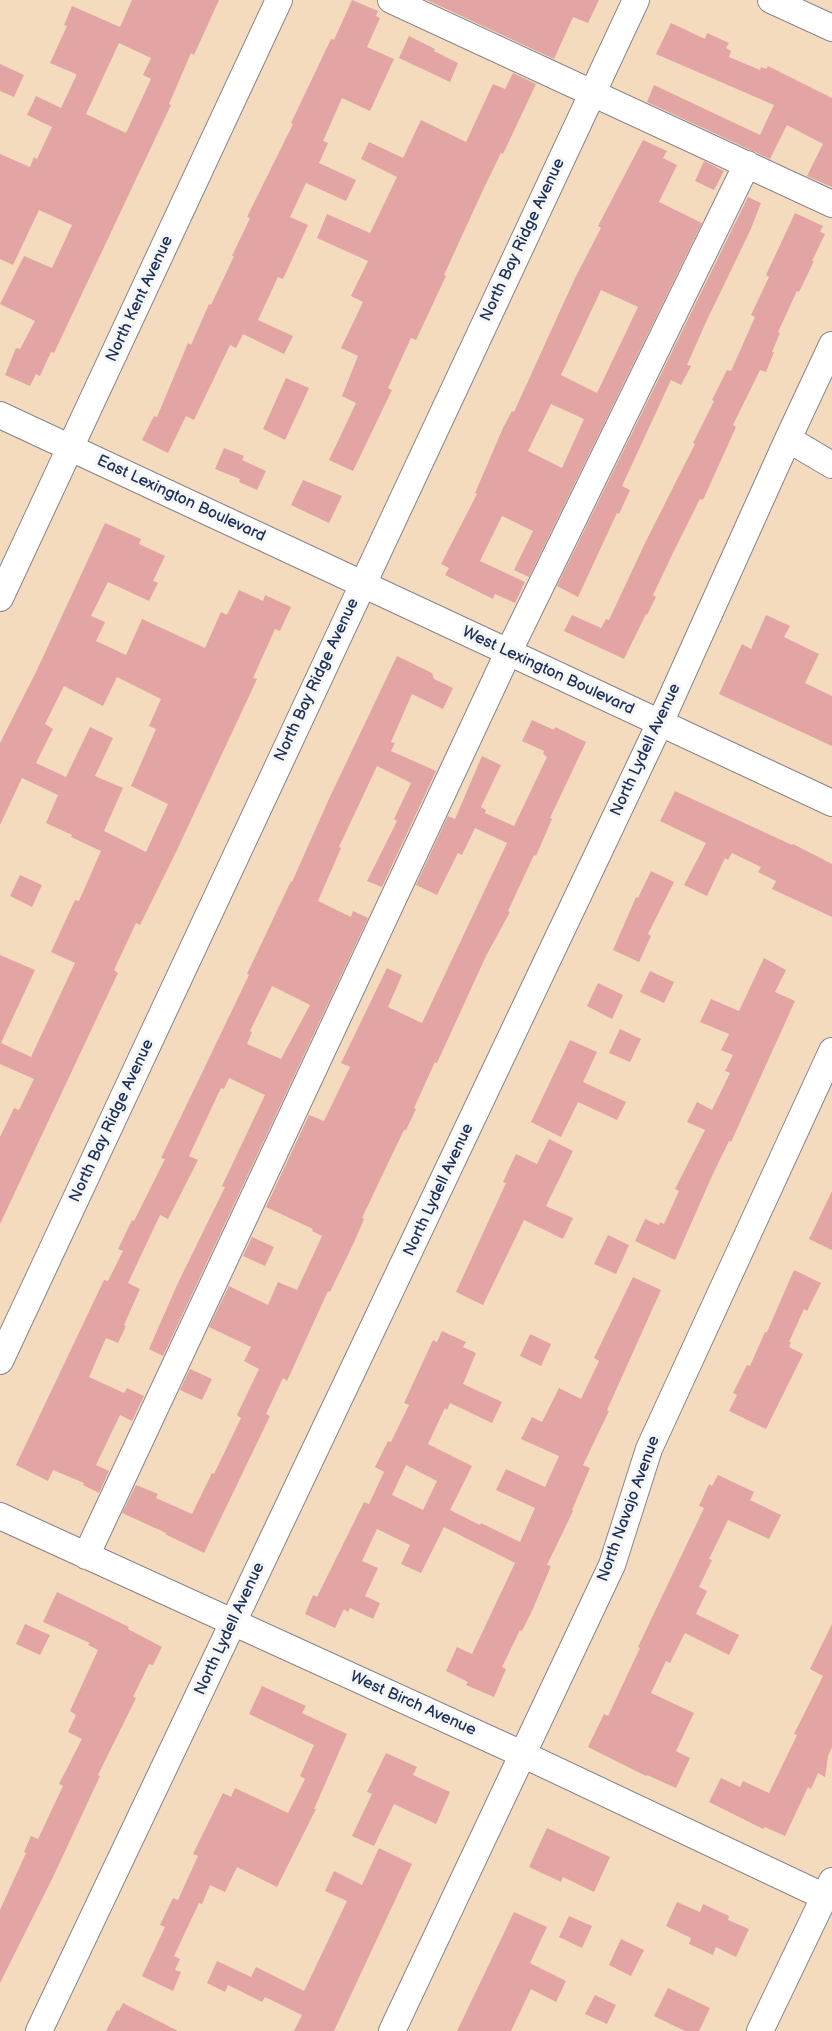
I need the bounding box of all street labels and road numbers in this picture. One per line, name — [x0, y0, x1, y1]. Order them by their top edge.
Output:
street label: North Bay Ridge Avenue — [477, 155, 569, 325]
street label: North Kent Avenue — [102, 233, 178, 365]
street label: East Lexington Boulevard — [94, 451, 268, 547]
street label: North Bay Ridge Avenue — [271, 595, 363, 765]
street label: West Lexington Boulevard — [459, 623, 637, 719]
street label: North Lydell Avenue — [607, 681, 685, 819]
street label: North Bay Ridge Avenue — [66, 1036, 158, 1206]
street label: North Lydell Avenue — [400, 1121, 478, 1259]
street label: North Navajo Avenue — [594, 1433, 664, 1585]
street label: North Lydell Avenue — [191, 1560, 269, 1698]
street label: West Birch Avenue — [347, 1668, 479, 1740]

